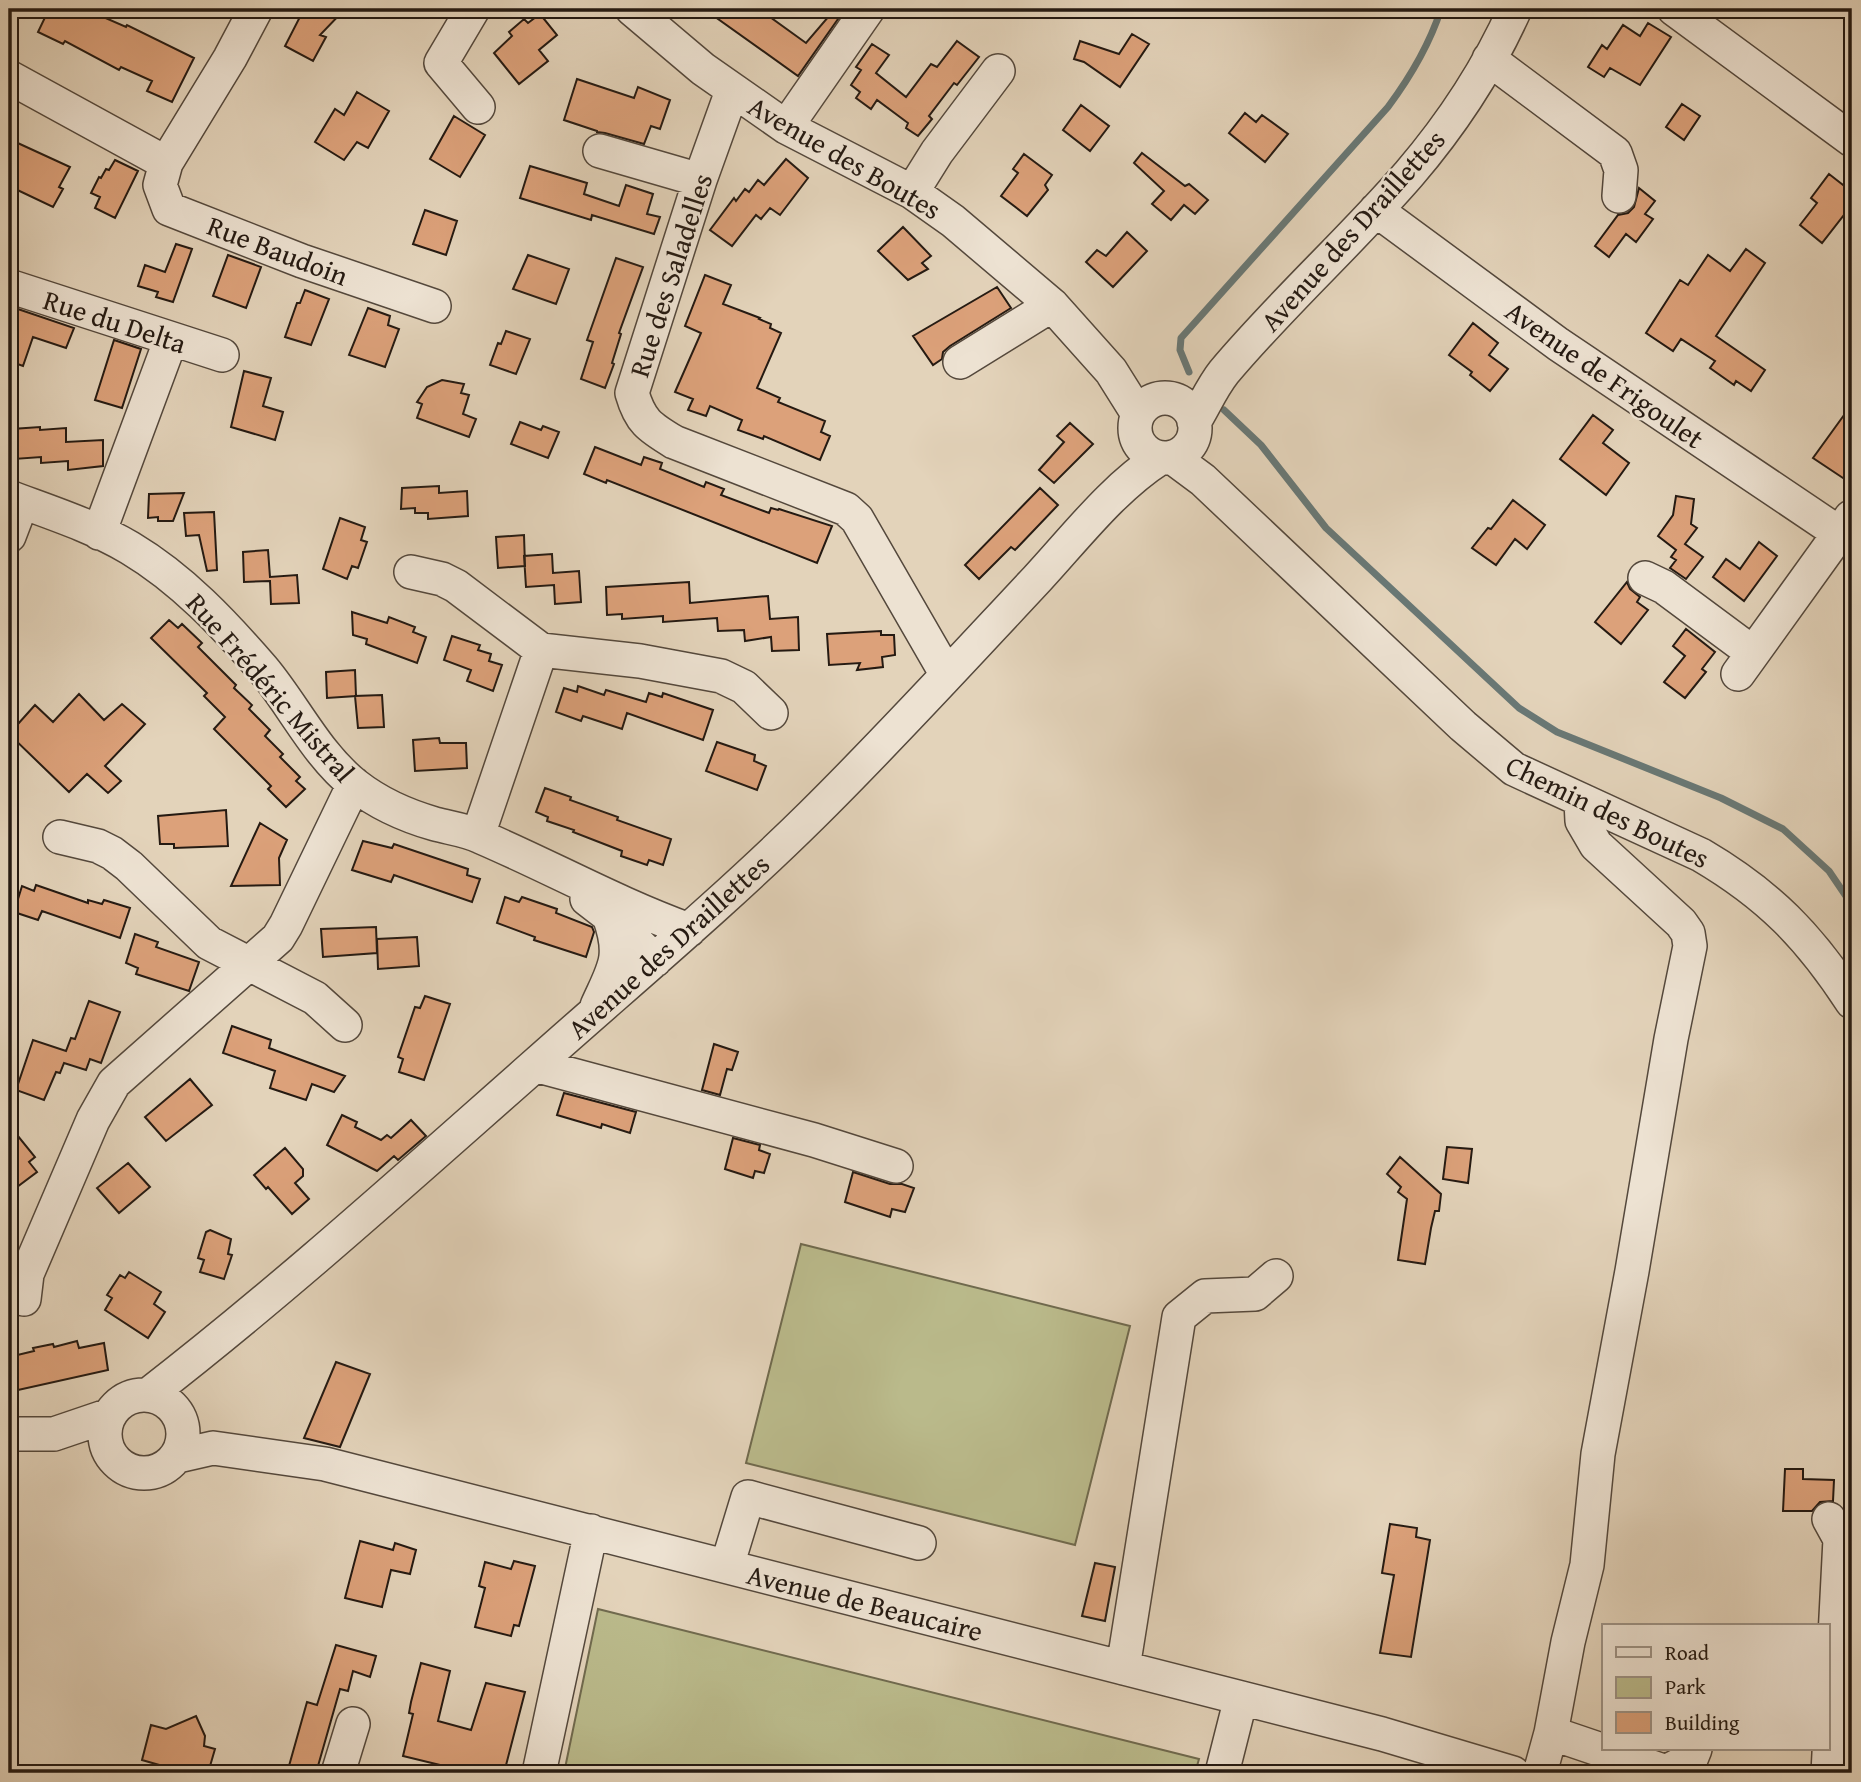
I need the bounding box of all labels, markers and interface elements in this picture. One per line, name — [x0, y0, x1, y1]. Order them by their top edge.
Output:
street label: Avenue des Boutes — [741, 85, 949, 229]
street label: Avenue des Draillettes — [1250, 120, 1454, 340]
street label: Rue des Saladelles — [618, 168, 722, 382]
street label: Rue Baudoin — [202, 204, 355, 296]
street label: Rue du Delta — [38, 279, 192, 364]
street label: Avenue de Frigoulet — [1497, 290, 1713, 458]
street label: Rue Frédéric Mistral — [177, 583, 365, 791]
street label: Chemin des Boutes — [1499, 744, 1717, 878]
street label: Avenue des Draillettes — [558, 844, 778, 1048]
street label: Avenue de Beaucaire — [743, 1553, 987, 1651]
legend — [1602, 1624, 1829, 1750]
text: Road — [1665, 1637, 1710, 1668]
text: Park — [1665, 1671, 1706, 1702]
text: Building — [1665, 1707, 1740, 1738]

